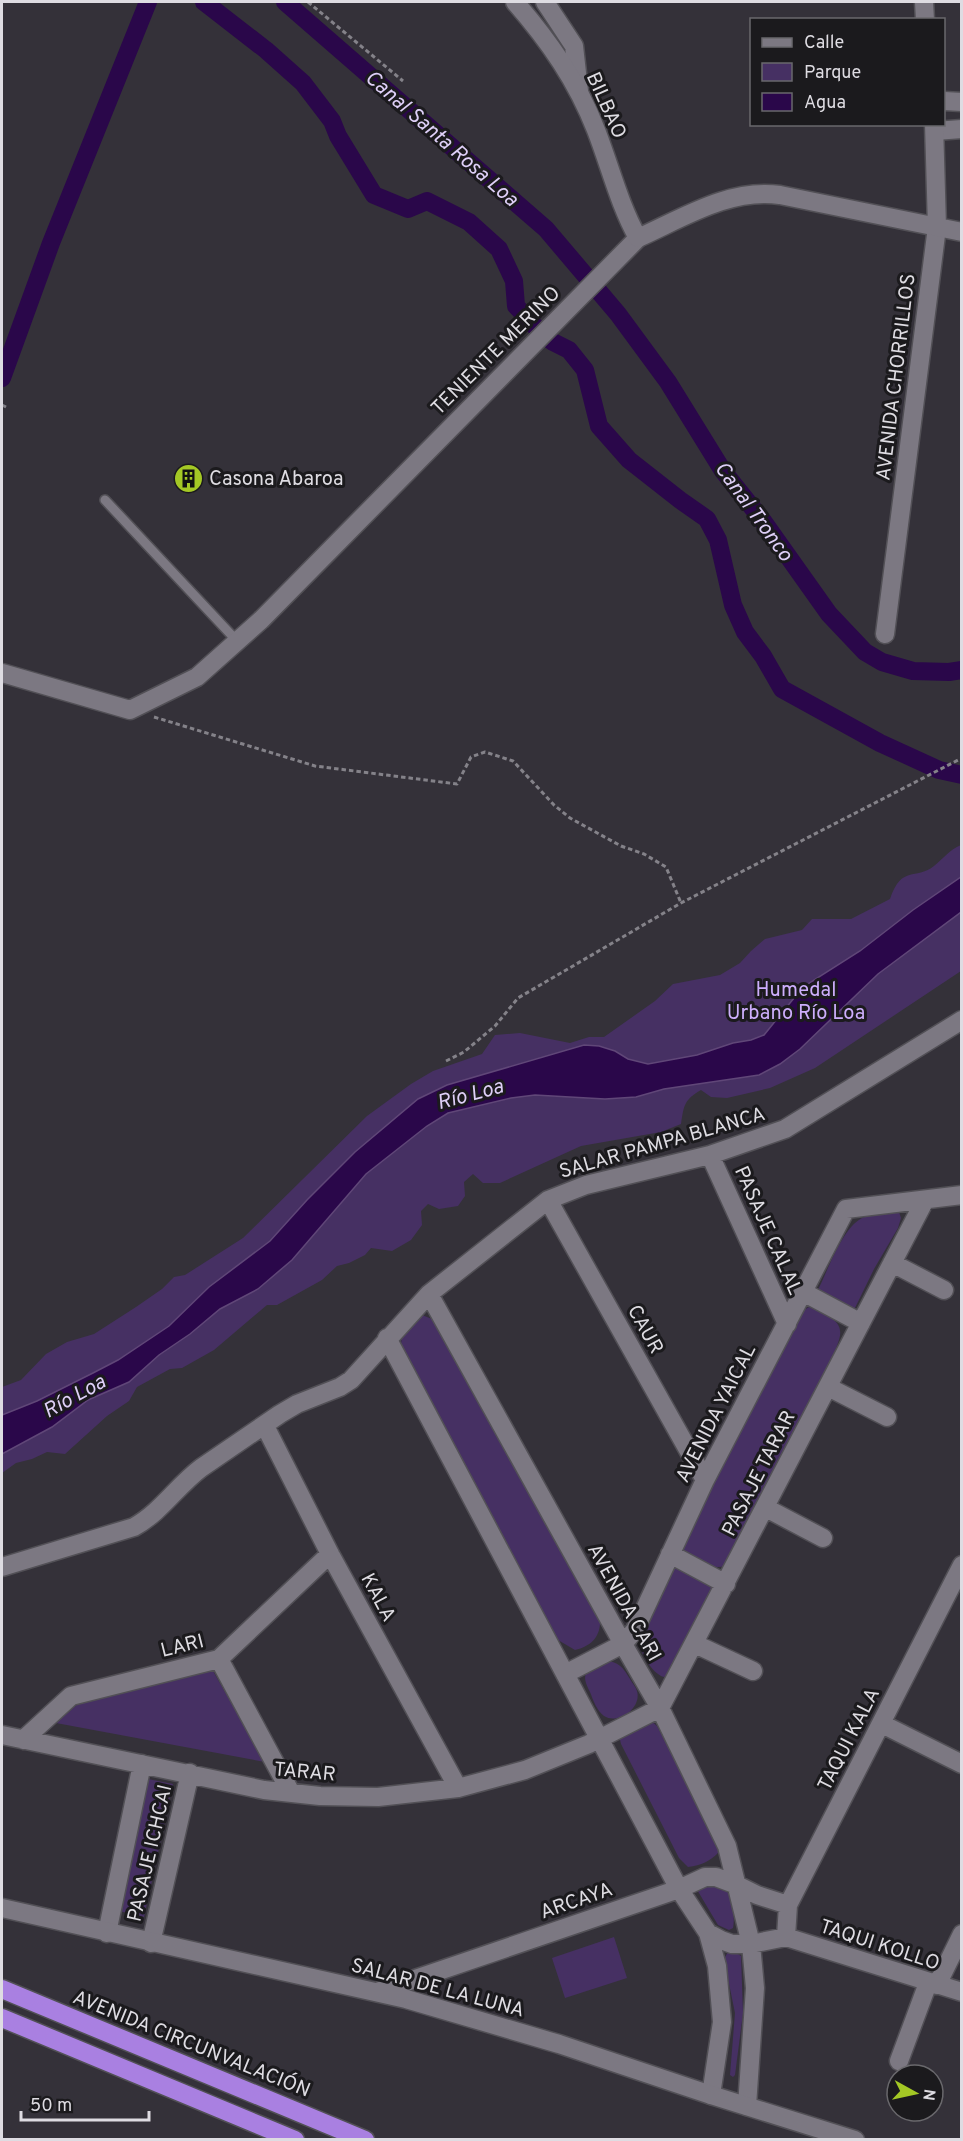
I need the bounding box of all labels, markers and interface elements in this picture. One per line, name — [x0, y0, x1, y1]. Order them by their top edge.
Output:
legend — [750, 18, 945, 126]
text: Calle — [804, 32, 844, 55]
text: Parque — [804, 62, 861, 85]
water label: Canal Santa Rosa Loa — [359, 65, 524, 213]
street label: BILBAO — [579, 68, 631, 143]
text: Agua — [804, 92, 846, 115]
street label: AVENIDA CHORRILLOS — [871, 272, 923, 482]
street label: TENIENTE MERINO — [426, 281, 567, 422]
water label: Canal Tronco — [708, 457, 799, 568]
building icon: Casona Abaroa — [172, 462, 204, 494]
place label: Casona Abaroa — [209, 467, 344, 493]
park label: Humedal Urbano Río Loa — [727, 978, 865, 1027]
water label: Río Loa — [434, 1074, 507, 1117]
street label: SALAR PAMPA BLANCA — [557, 1102, 769, 1186]
street label: PASAJE CALAL — [727, 1162, 807, 1299]
street label: CAUR — [620, 1301, 668, 1359]
street label: AVENIDA YAICAL — [671, 1340, 763, 1488]
water label: Río Loa — [39, 1369, 111, 1426]
street label: PASAJE TARAR — [717, 1407, 803, 1541]
street label: AVENIDA CARI — [580, 1539, 666, 1666]
street label: KALA — [354, 1569, 401, 1627]
street label: LARI — [158, 1629, 207, 1665]
street label: TAQUI KALA — [813, 1684, 887, 1796]
street label: TARAR — [273, 1757, 337, 1789]
street label: PASAJE ICHCAI — [123, 1782, 179, 1925]
street label: ARCAYA — [537, 1877, 616, 1926]
street label: TAQUI KOLLO — [816, 1914, 943, 1978]
street label: SALAR DE LA LUNA — [348, 1953, 527, 2025]
street label: AVENIDA CIRCUNVALACIÓN — [69, 1983, 315, 2105]
north arrow — [885, 2063, 945, 2123]
scale bar — [21, 2084, 148, 2122]
text: N — [917, 2088, 939, 2102]
text: 50 m — [30, 2095, 72, 2118]

